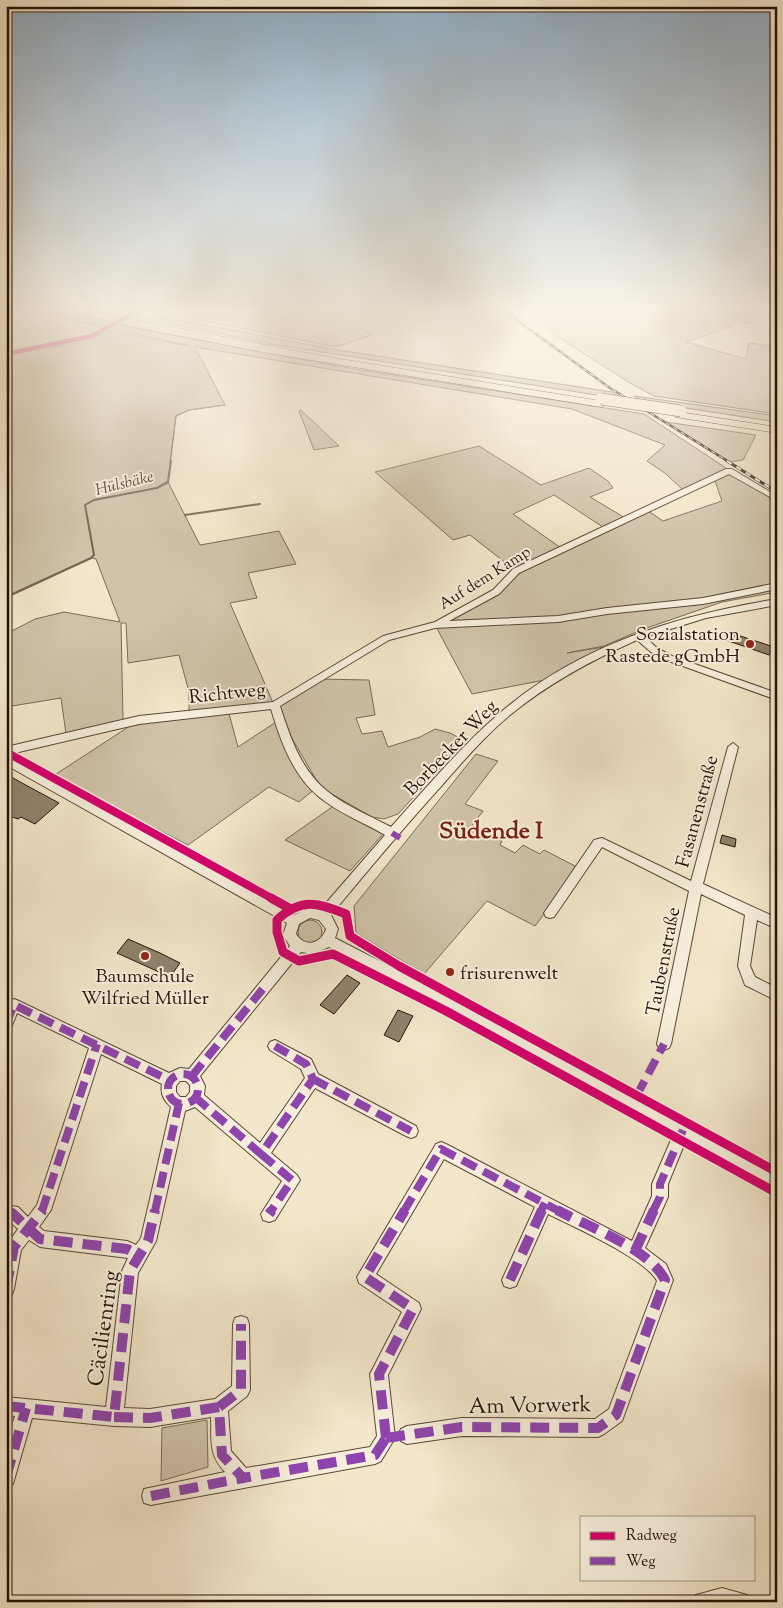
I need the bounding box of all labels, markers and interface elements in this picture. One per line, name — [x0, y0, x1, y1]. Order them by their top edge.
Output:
water label: Hülsbäke — [93, 466, 156, 503]
street label: Auf dem Kamp — [435, 542, 536, 617]
place label: Sozialstation Rastede gGmbH — [606, 622, 740, 671]
marker: Sozialstation Rastede gGmbH — [744, 638, 756, 650]
street label: Richtweg — [188, 677, 267, 712]
street label: Borbecker Weg — [399, 695, 505, 803]
street label: Fasanenstraße — [670, 752, 726, 871]
district label: Südende I — [439, 815, 543, 849]
street label: Taubenstraße — [641, 905, 688, 1018]
marker: Baumschule Wilfried Müller — [139, 950, 151, 962]
place label: frisurenwelt — [460, 961, 559, 988]
place label: Baumschule Wilfried Müller — [81, 964, 209, 1013]
marker: frisurenwelt — [444, 966, 456, 978]
street label: Cäcilienring — [81, 1268, 129, 1388]
street label: Am Vorwerk — [468, 1390, 592, 1424]
legend — [580, 1516, 756, 1580]
text: Radweg — [626, 1526, 677, 1547]
text: Weg — [626, 1552, 656, 1573]

